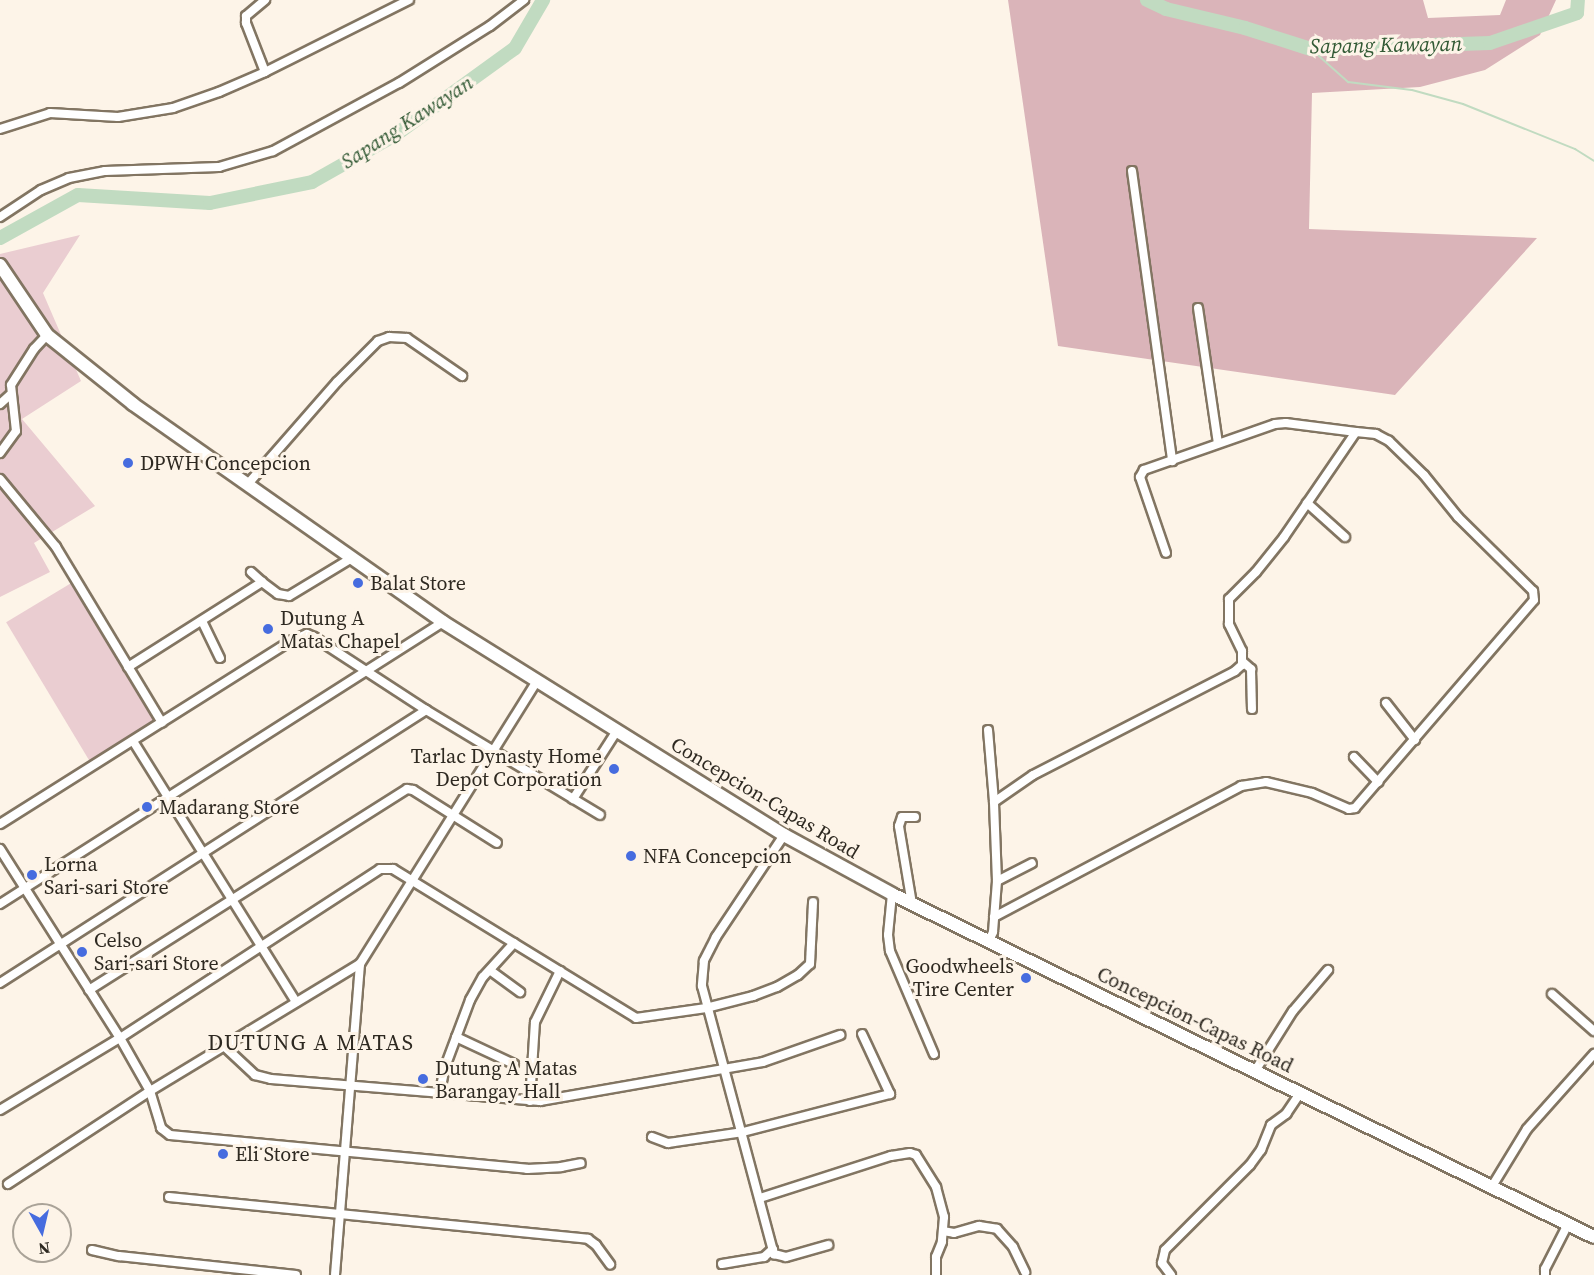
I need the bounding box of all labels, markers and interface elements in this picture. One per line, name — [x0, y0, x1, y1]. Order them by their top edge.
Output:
water label: Sapang Kawayan — [1309, 31, 1463, 59]
water label: Sapang Kawayan — [336, 70, 478, 174]
place label: DPWH Concepcion — [140, 451, 311, 475]
marker: DPWH Concepcion — [121, 456, 135, 470]
place label: Balat Store — [370, 571, 466, 595]
marker: Balat Store — [351, 576, 365, 590]
place label: Dutung A Matas Chapel — [280, 606, 400, 653]
marker: Dutung A Matas Chapel — [261, 622, 275, 636]
street label: Concepcion-Capas Road — [667, 732, 863, 864]
place label: Tarlac Dynasty Home Depot Corporation — [411, 745, 602, 792]
marker: Tarlac Dynasty Home Depot Corporation — [607, 762, 621, 776]
place label: Madarang Store — [159, 795, 299, 819]
marker: Madarang Store — [140, 800, 154, 814]
place label: NFA Concepcion — [643, 844, 792, 868]
marker: NFA Concepcion — [624, 849, 638, 863]
place label: Lorna Sari-sari Store — [44, 852, 169, 899]
marker: Lorna Sari-sari Store — [25, 868, 39, 882]
place label: Celso Sari-sari Store — [94, 928, 219, 975]
marker: Celso Sari-sari Store — [75, 945, 89, 959]
place label: Goodwheels Tire Center — [906, 954, 1014, 1001]
street label: Concepcion-Capas Road — [1093, 962, 1297, 1078]
marker: Goodwheels Tire Center — [1019, 971, 1033, 985]
district label: DUTUNG A MATAS — [207, 1030, 415, 1056]
place label: Dutung A Matas Barangay Hall — [435, 1056, 577, 1103]
marker: Dutung A Matas Barangay Hall — [416, 1072, 430, 1086]
place label: Eli Store — [235, 1142, 310, 1166]
marker: Eli Store — [216, 1147, 230, 1161]
north arrow — [12, 1203, 72, 1263]
text: N — [37, 1237, 52, 1261]

